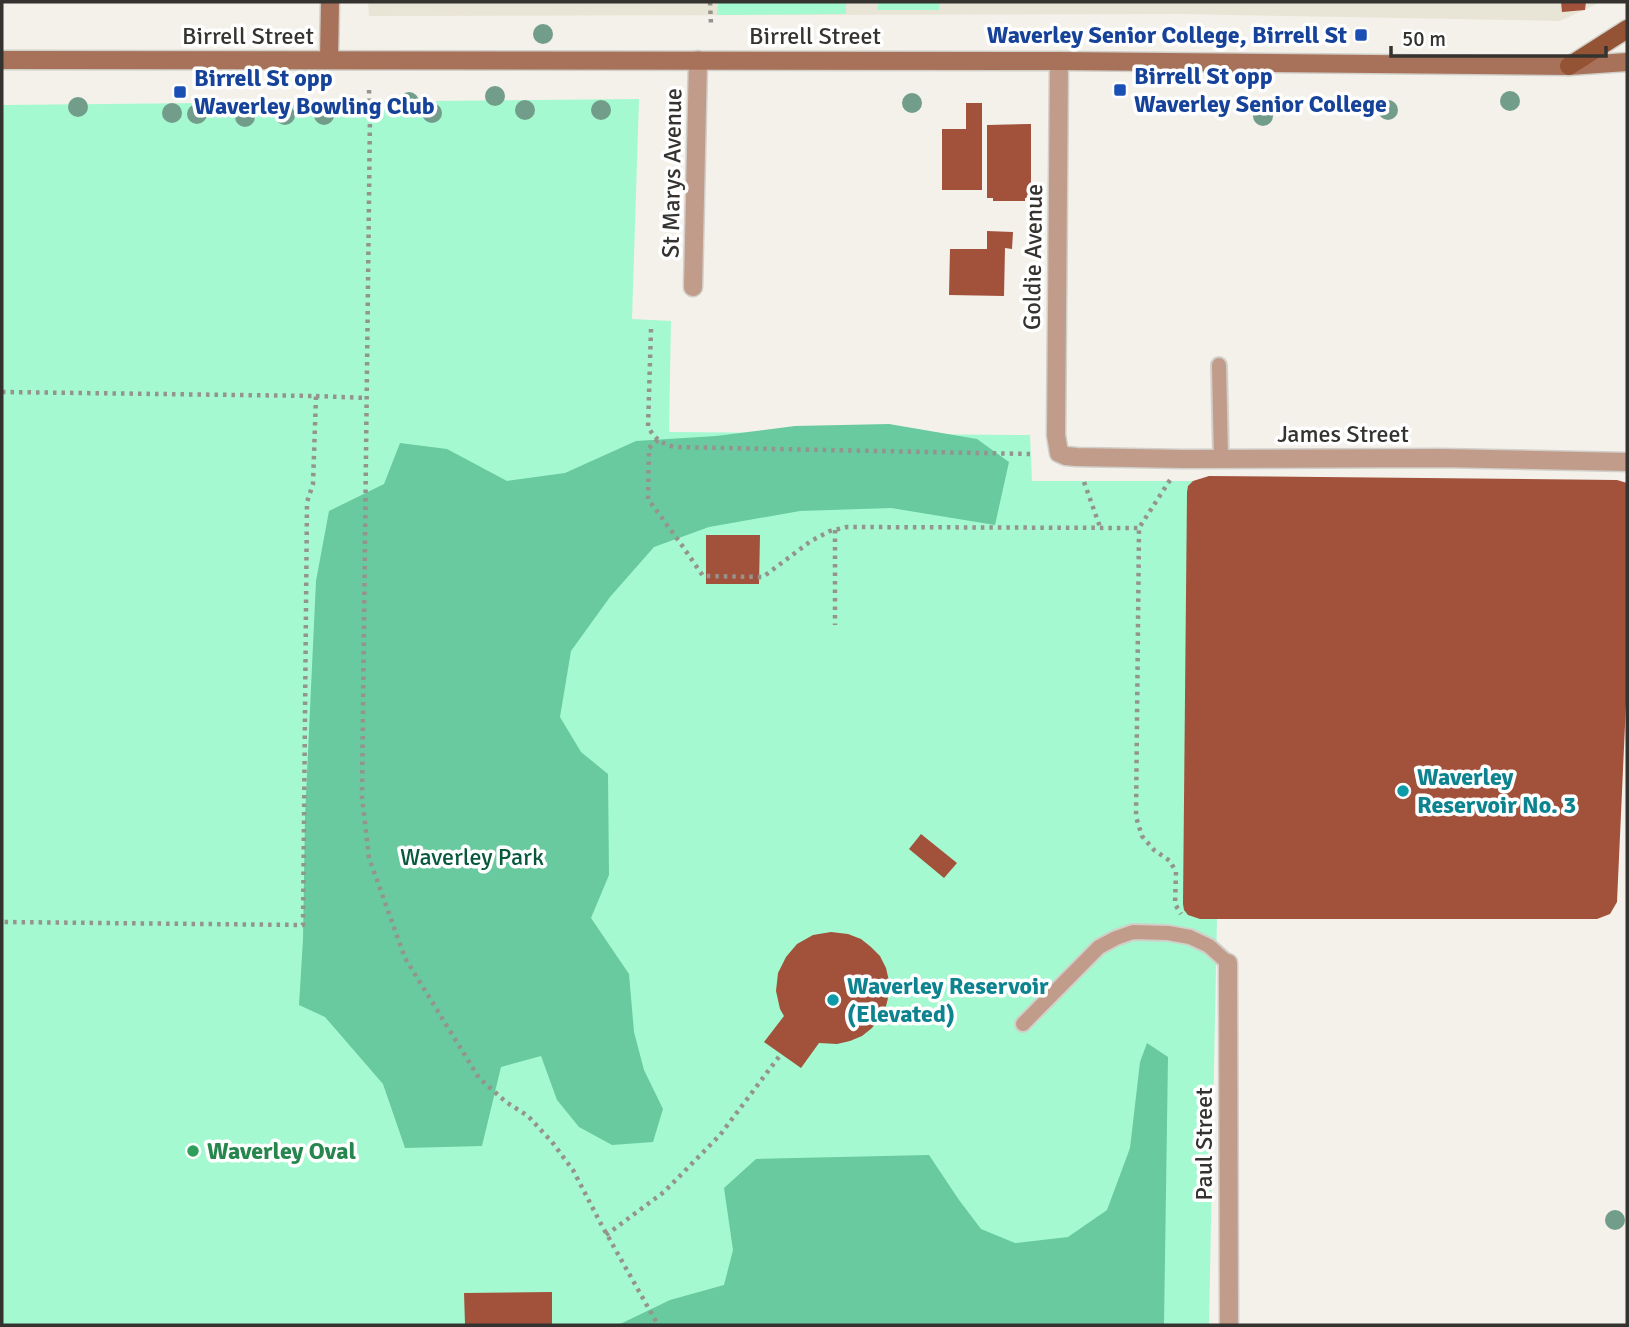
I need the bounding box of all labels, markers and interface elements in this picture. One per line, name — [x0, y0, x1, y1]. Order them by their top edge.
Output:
scale bar — [1391, 14, 1606, 58]
place label: Waverley Senior College, Birrell St — [987, 20, 1347, 50]
street label: Birrell Street — [182, 21, 314, 51]
street label: Birrell Street — [749, 21, 881, 51]
text: 50 m — [1402, 26, 1446, 52]
marker: Waverley Senior College, Birrell St — [1353, 27, 1369, 43]
place label: Birrell St opp Waverley Senior College — [1134, 61, 1387, 119]
place label: Birrell St opp Waverley Bowling Club — [194, 63, 435, 121]
marker: Birrell St opp Waverley Senior College — [1112, 82, 1128, 98]
marker: Birrell St opp Waverley Bowling Club — [172, 84, 188, 100]
street label: St Marys Avenue — [656, 88, 688, 258]
street label: Goldie Avenue — [1017, 184, 1049, 330]
street label: James Street — [1277, 419, 1409, 449]
place label: Waverley Reservoir No. 3 — [1417, 762, 1576, 820]
marker: Waverley Reservoir No. 3 — [1395, 783, 1411, 799]
park label: Waverley Park — [400, 842, 544, 872]
place label: Waverley Reservoir (Elevated) — [847, 971, 1049, 1029]
marker: Waverley Reservoir (Elevated) — [825, 992, 841, 1008]
street label: Paul Street — [1189, 1087, 1219, 1201]
place label: Waverley Oval — [207, 1136, 357, 1166]
marker: Waverley Oval — [185, 1143, 201, 1159]

